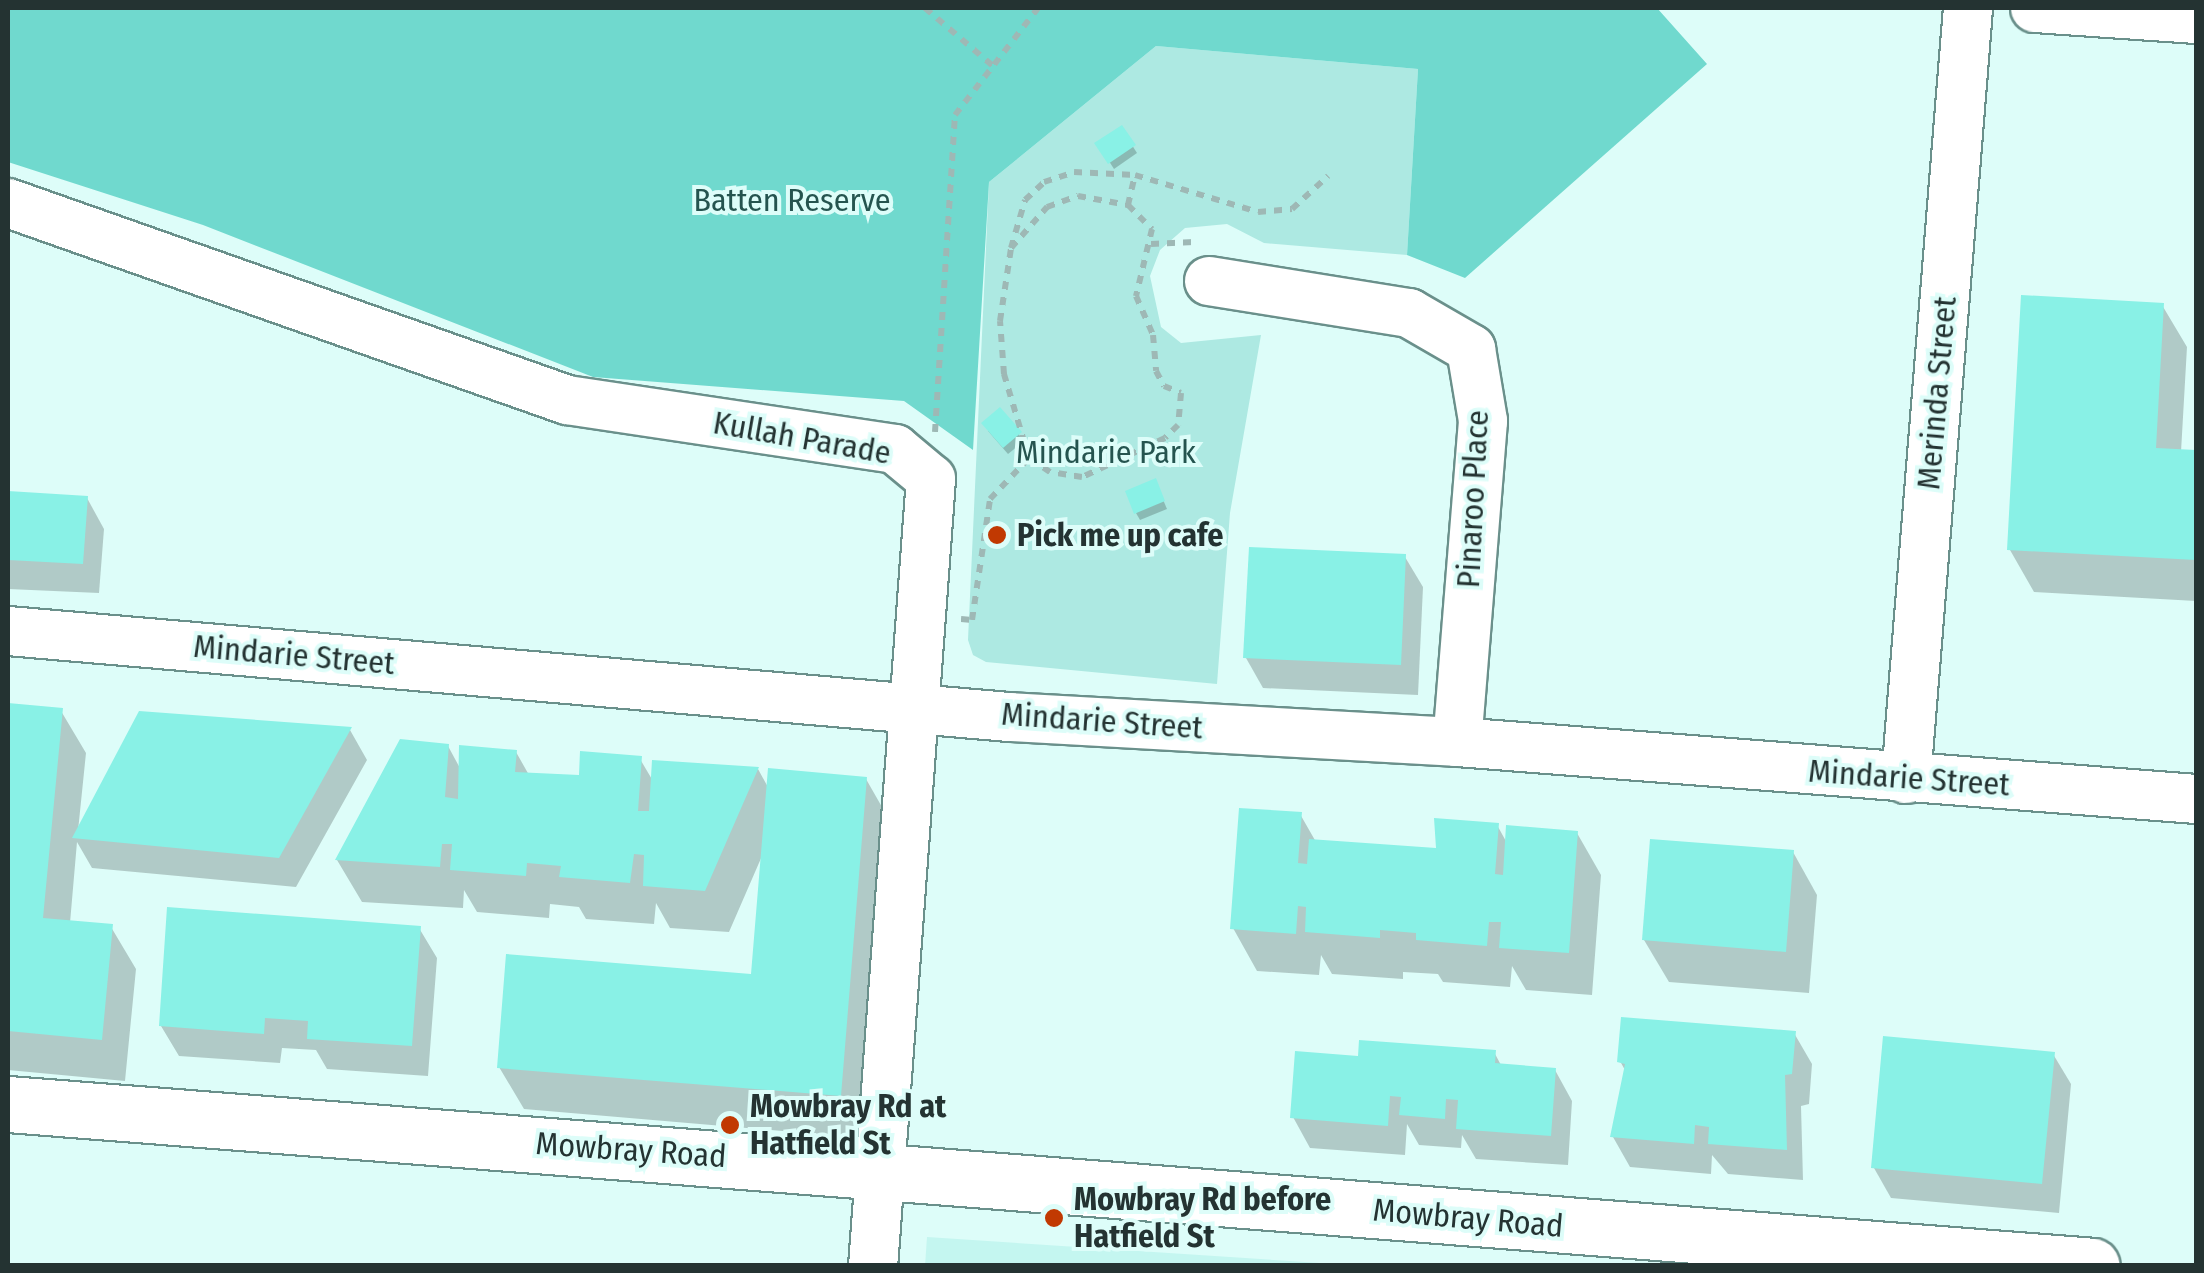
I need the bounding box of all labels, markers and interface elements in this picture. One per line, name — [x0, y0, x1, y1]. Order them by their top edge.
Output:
park label: Batten Reserve — [693, 181, 891, 219]
street label: Merinda Street — [1909, 295, 1965, 491]
street label: Kullah Parade — [710, 403, 894, 473]
street label: Pinaroo Place — [1449, 409, 1497, 589]
park label: Mindarie Park — [1016, 433, 1196, 471]
place label: Pick me up cafe — [1017, 516, 1223, 554]
marker: Pick me up cafe — [986, 524, 1008, 546]
street label: Mindarie Street — [192, 627, 396, 683]
street label: Mindarie Street — [1000, 695, 1204, 747]
street label: Mindarie Street — [1807, 752, 2011, 804]
place label: Mowbray Rd at Hatfield St — [750, 1088, 946, 1163]
marker: Mowbray Rd at Hatfield St — [719, 1114, 741, 1136]
street label: Mowbray Road — [534, 1124, 728, 1176]
place label: Mowbray Rd before Hatfield St — [1074, 1181, 1331, 1256]
street label: Mowbray Road — [1371, 1191, 1565, 1245]
marker: Mowbray Rd before Hatfield St — [1043, 1207, 1065, 1229]

